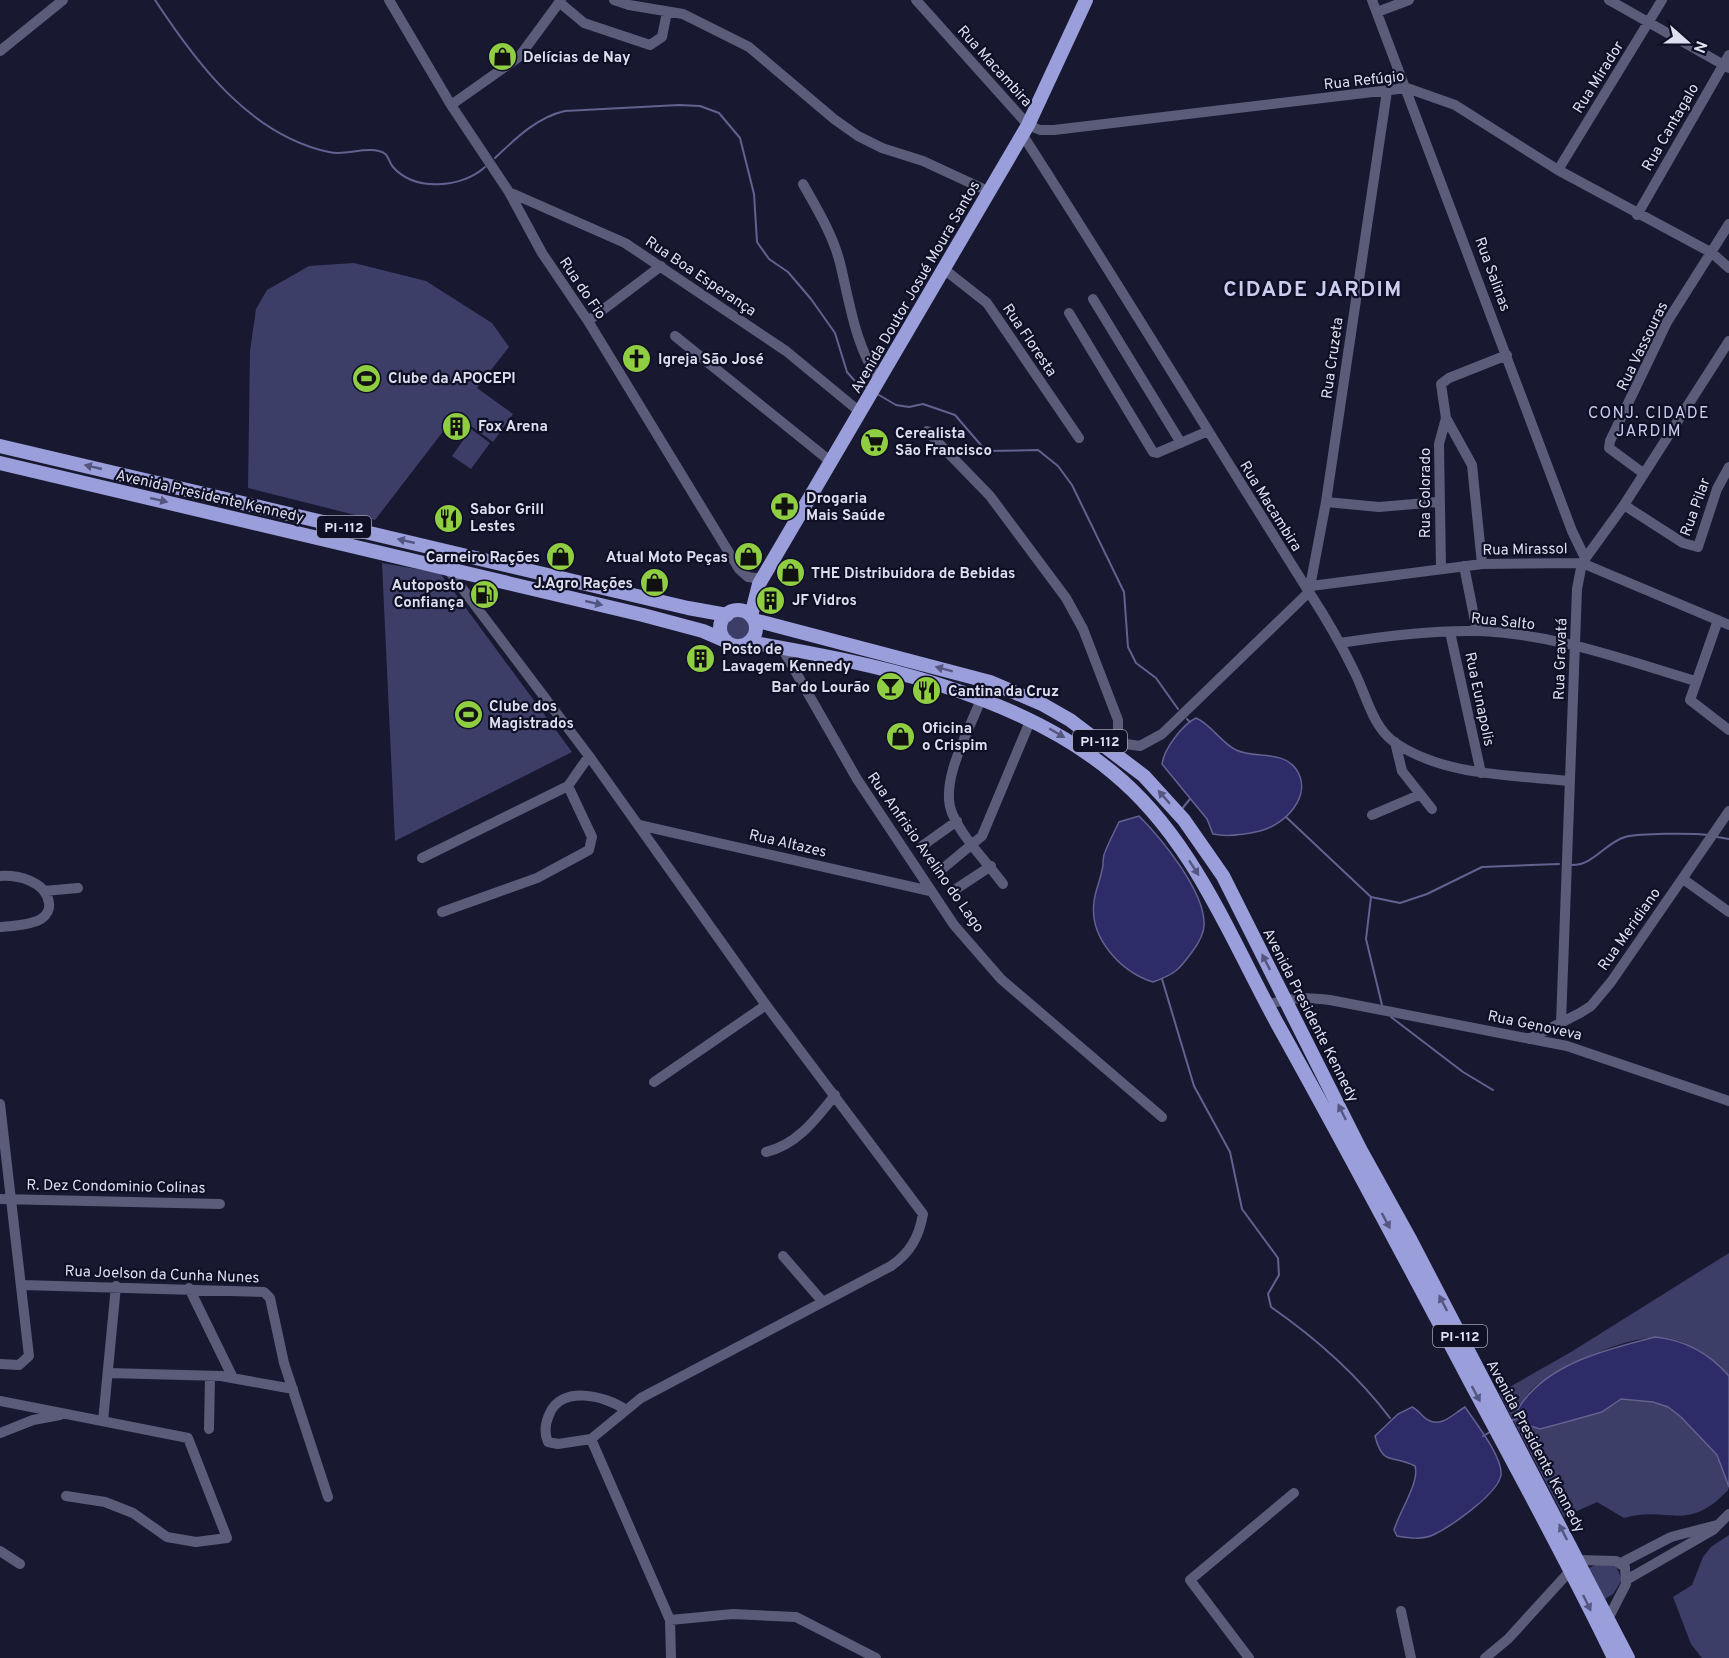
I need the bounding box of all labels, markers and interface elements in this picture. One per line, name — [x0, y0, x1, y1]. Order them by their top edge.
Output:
north arrow — [1657, 12, 1717, 72]
street label: Rua Macambira — [952, 22, 1035, 112]
street label: Rua Mirador — [1570, 38, 1629, 118]
text: N — [1688, 38, 1711, 56]
shop icon: Delícias de Nay — [486, 41, 518, 73]
place label: Delícias de Nay — [523, 49, 631, 68]
street label: Rua Refúgio — [1323, 68, 1405, 95]
street label: Rua Cantagalo — [1639, 81, 1704, 175]
street label: Avenida Doutor Josué Moura Santos — [847, 178, 985, 398]
street label: Rua Boa Esperança — [641, 233, 759, 321]
street label: Rua Salinas — [1469, 235, 1514, 314]
street label: Rua do Fio — [554, 254, 609, 323]
district label: CIDADE JARDIM — [1223, 277, 1403, 304]
street label: Rua Vassouras — [1614, 299, 1673, 394]
street label: Rua Floresta — [997, 301, 1060, 381]
street label: Rua Cruzeta — [1318, 316, 1349, 400]
church icon: Igreja São José — [621, 343, 653, 375]
place label: Igreja São José — [658, 351, 764, 370]
sports icon: Clube da APOCEPI — [351, 362, 383, 394]
place label: Clube da APOCEPI — [388, 370, 516, 389]
district label: CONJ. CIDADE JARDIM — [1588, 404, 1710, 442]
building icon: Fox Arena — [441, 410, 473, 442]
place label: Fox Arena — [478, 418, 548, 437]
place label: Cerealista São Francisco — [895, 425, 992, 461]
supermarket icon: Cerealista São Francisco — [858, 426, 890, 458]
street label: Rua Colorado — [1417, 448, 1436, 538]
street label: Rua Macambira — [1234, 458, 1305, 556]
one-way arrow — [84, 462, 103, 472]
street label: Avenida Presidente Kennedy — [114, 467, 306, 528]
street label: Rua Pilar — [1677, 476, 1716, 539]
place label: Drogaria Mais Saúde — [806, 490, 885, 526]
pharmacy icon: Drogaria Mais Saúde — [769, 491, 801, 523]
one-way arrow — [150, 496, 168, 506]
place label: Sabor Grill Lestes — [470, 501, 544, 537]
restaurant icon: Sabor Grill Lestes — [433, 502, 465, 534]
road number: PI-112 — [317, 516, 371, 538]
one-way arrow — [397, 536, 415, 546]
street label: Rua Mirassol — [1482, 540, 1568, 561]
shop icon: Carneiro Rações — [545, 541, 577, 573]
shop icon: Atual Moto Peças — [733, 541, 765, 573]
place label: Carneiro Rações — [426, 549, 540, 568]
place label: Atual Moto Peças — [606, 549, 728, 568]
shop icon: THE Distribuidora de Bebidas — [774, 557, 806, 589]
place label: THE Distribuidora de Bebidas — [811, 565, 1016, 584]
shop icon: J.Agro Rações — [638, 567, 670, 599]
place label: J.Agro Rações — [534, 575, 633, 594]
place label: Autoposto Confiança — [392, 577, 464, 613]
fuel station icon: Autoposto Confiança — [469, 578, 501, 610]
building icon: JF Vidros — [755, 584, 787, 616]
place label: JF Vidros — [792, 592, 857, 611]
one-way arrow — [585, 599, 603, 609]
street label: Rua Salto — [1470, 610, 1536, 635]
street label: Rua Gravatá — [1551, 618, 1572, 700]
place label: Posto de Lavagem Kennedy — [722, 641, 852, 677]
building icon: Posto de Lavagem Kennedy — [685, 642, 717, 674]
street label: Rua Eunapolis — [1459, 651, 1498, 748]
one-way arrow — [935, 664, 953, 673]
bar icon: Bar do Lourão — [875, 671, 907, 703]
restaurant icon: Cantina da Cruz — [911, 675, 943, 707]
place label: Bar do Lourão — [771, 679, 870, 698]
place label: Cantina da Cruz — [948, 683, 1059, 702]
place label: Clube dos Magistrados — [489, 698, 574, 734]
sports icon: Clube dos Magistrados — [452, 699, 484, 731]
place label: Oficina o Crispim — [922, 720, 988, 756]
shop icon: Oficina o Crispim — [885, 721, 917, 753]
one-way arrow — [1049, 728, 1065, 739]
road number: PI-112 — [1073, 730, 1127, 752]
street label: Rua Anfrisio Avelino do Lago — [862, 769, 987, 937]
one-way arrow — [1158, 790, 1171, 805]
street label: Rua Altazes — [747, 826, 828, 863]
one-way arrow — [1189, 860, 1200, 877]
street label: Rua Meridiano — [1595, 885, 1666, 975]
street label: Avenida Presidente Kennedy — [1257, 925, 1362, 1106]
one-way arrow — [1262, 953, 1272, 971]
street label: Rua Genoveva — [1486, 1007, 1584, 1046]
one-way arrow — [1337, 1104, 1346, 1121]
street label: R. Dez Condominio Colinas — [26, 1176, 206, 1199]
one-way arrow — [1381, 1212, 1391, 1229]
street label: Rua Joelson da Cunha Nunes — [64, 1263, 260, 1288]
one-way arrow — [1438, 1294, 1448, 1311]
road number: PI-112 — [1433, 1325, 1487, 1347]
street label: Avenida Presidente Kennedy — [1481, 1357, 1588, 1536]
one-way arrow — [1471, 1385, 1481, 1402]
one-way arrow — [1558, 1523, 1568, 1540]
one-way arrow — [1583, 1594, 1592, 1611]

